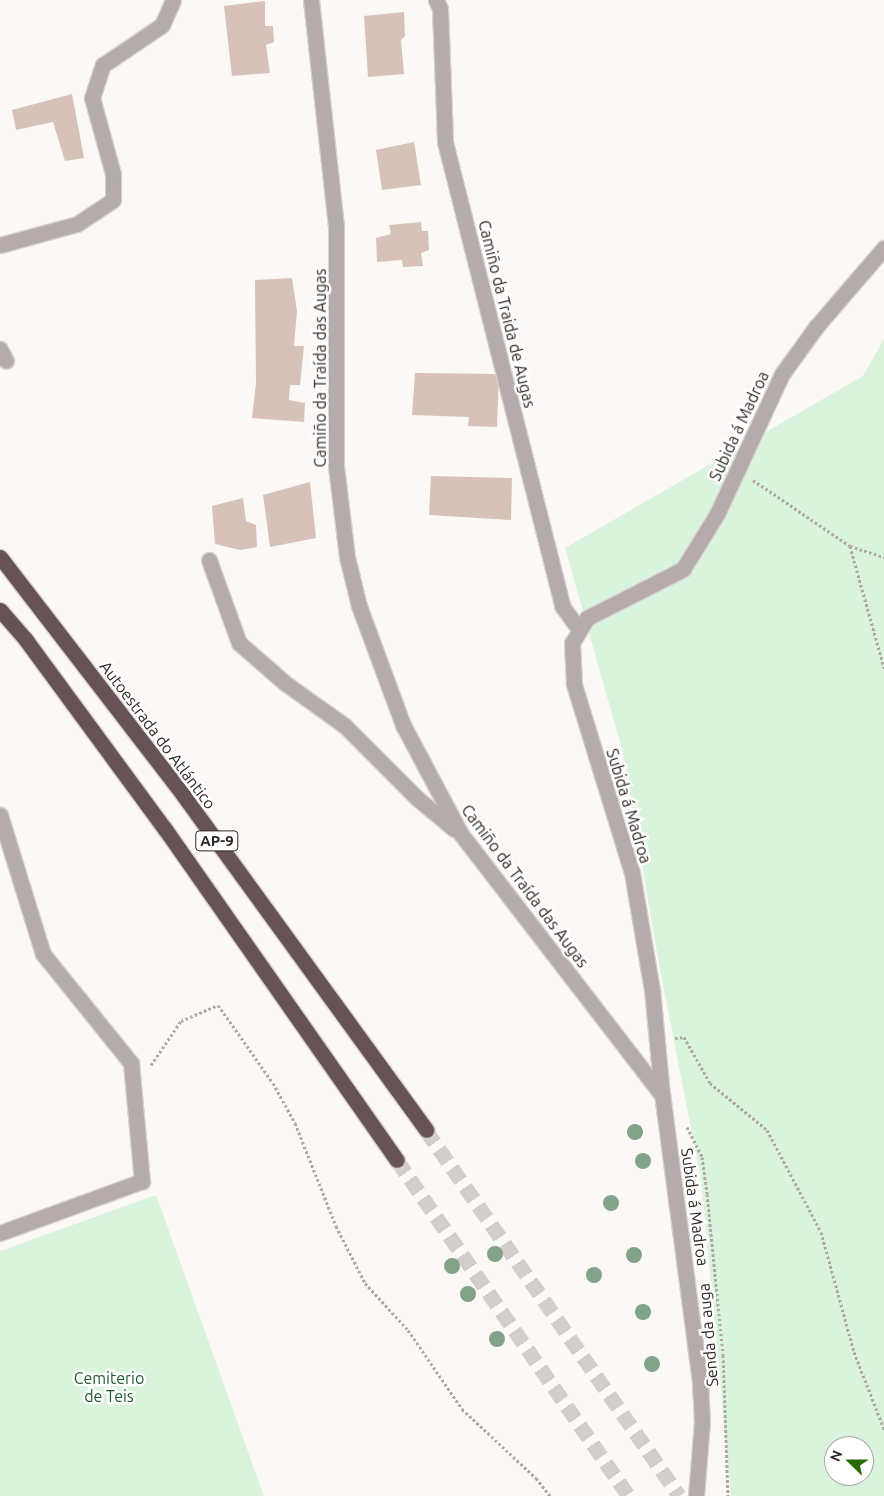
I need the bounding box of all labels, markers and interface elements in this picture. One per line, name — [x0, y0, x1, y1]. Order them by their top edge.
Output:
street label: Camiño da Traida de Augas — [474, 218, 540, 410]
street label: Camiño da Traída das Augas — [310, 268, 330, 468]
street label: Subida á Madroa — [705, 368, 773, 484]
street label: Autoestrada do Atlántico — [96, 657, 220, 813]
street label: Subida á Madroa — [602, 746, 656, 866]
street label: Camiño da Traída das Augas — [457, 801, 593, 971]
road number: AP-9 — [194, 828, 240, 854]
street label: Subida á Madroa — [677, 1147, 713, 1267]
street label: Senda da auga — [694, 1283, 722, 1387]
park label: Cemiterio de Teis — [74, 1368, 144, 1406]
north arrow — [824, 1436, 874, 1486]
text: N — [827, 1448, 845, 1464]

